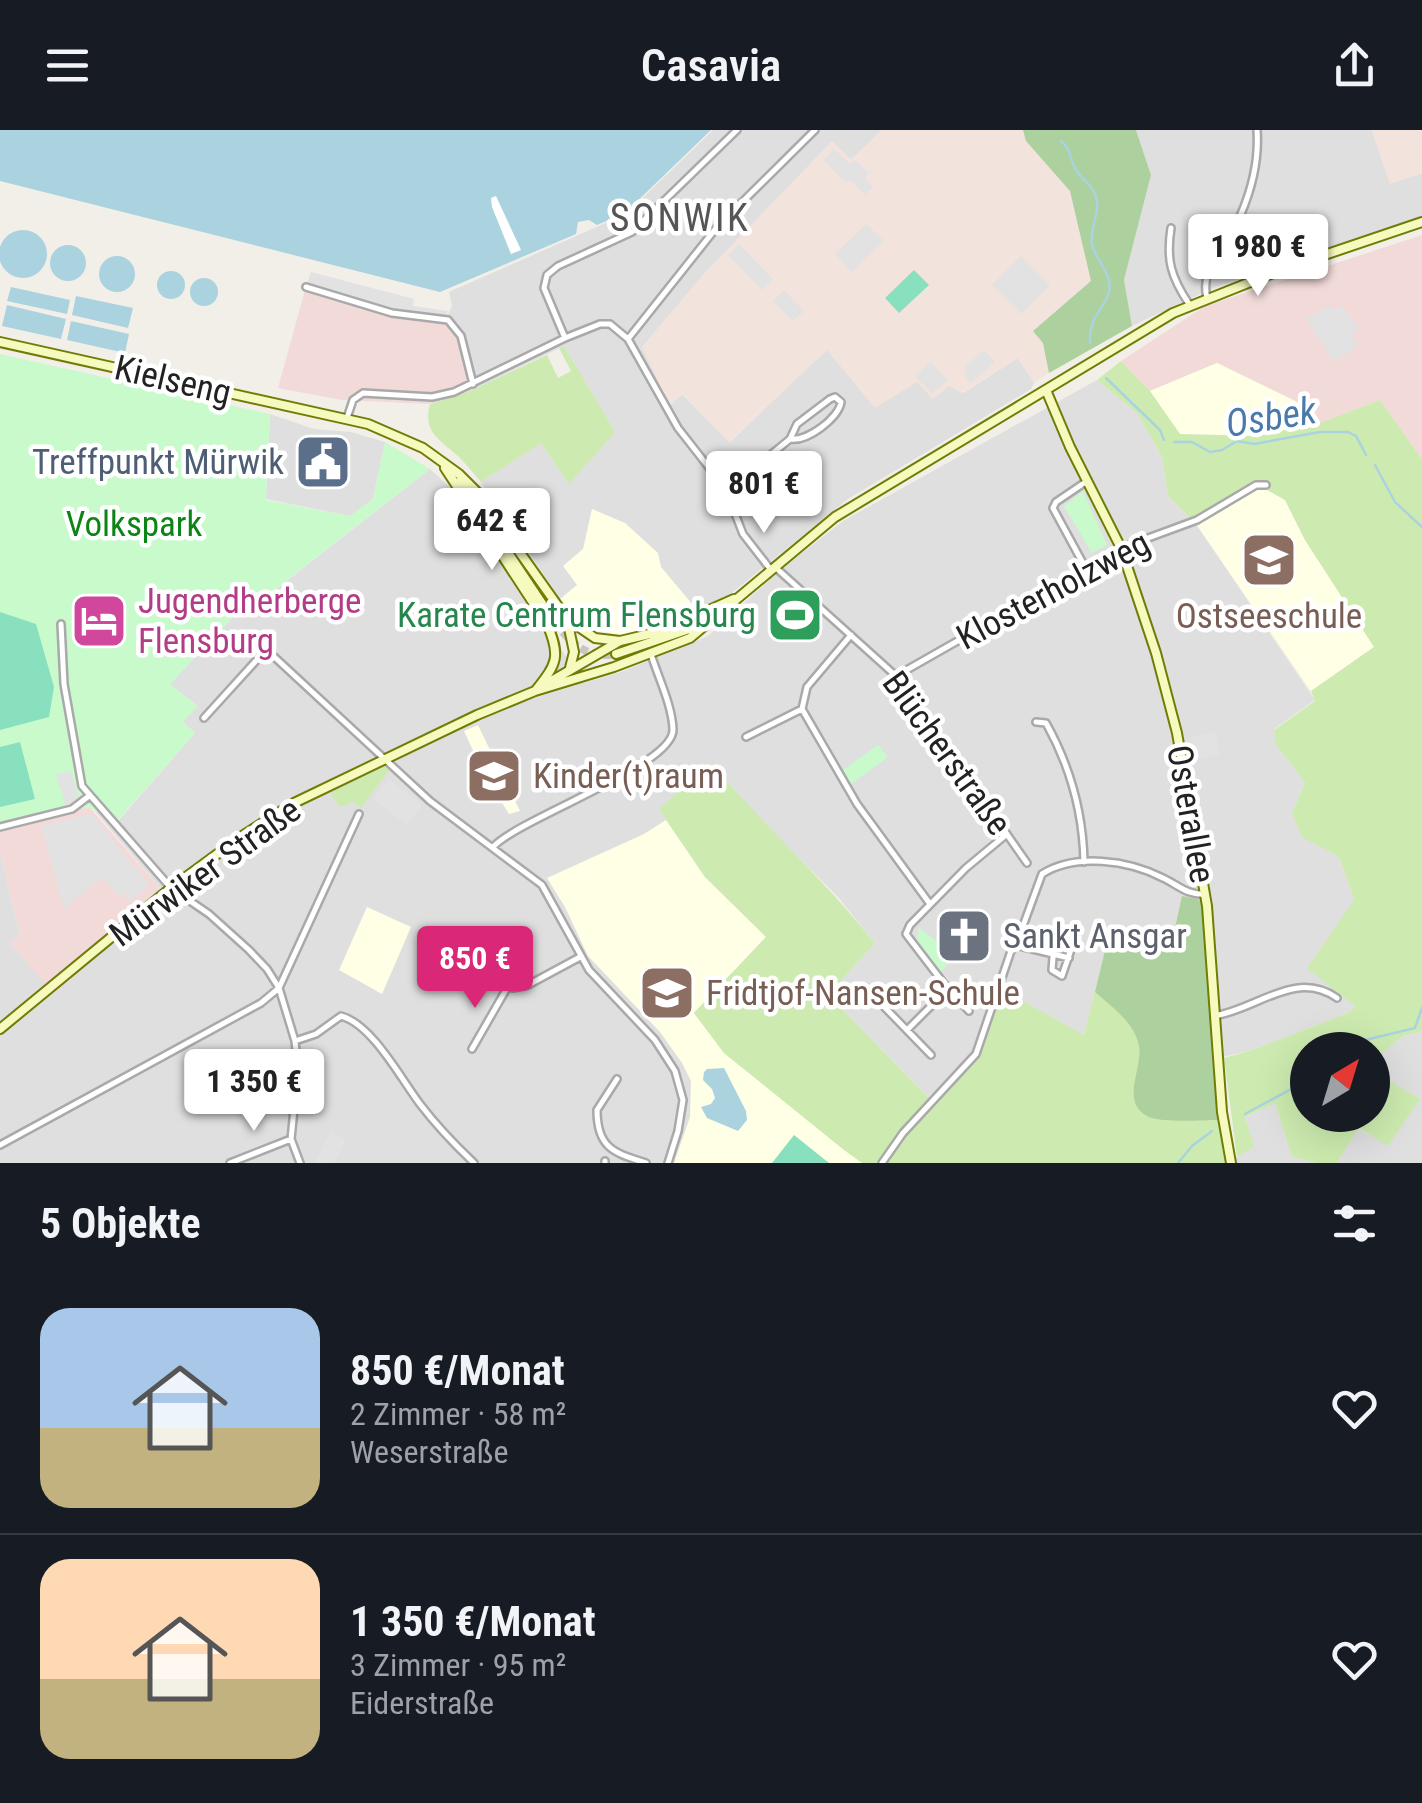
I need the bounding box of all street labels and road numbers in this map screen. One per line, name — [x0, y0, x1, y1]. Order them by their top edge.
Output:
street label: Kielseng — [111, 347, 235, 414]
street label: Klosterholzweg — [950, 522, 1157, 658]
street label: Blücherstraße — [874, 664, 1020, 843]
street label: Osterallee — [1158, 742, 1223, 886]
street label: Mürwiker Straße — [102, 790, 309, 955]

